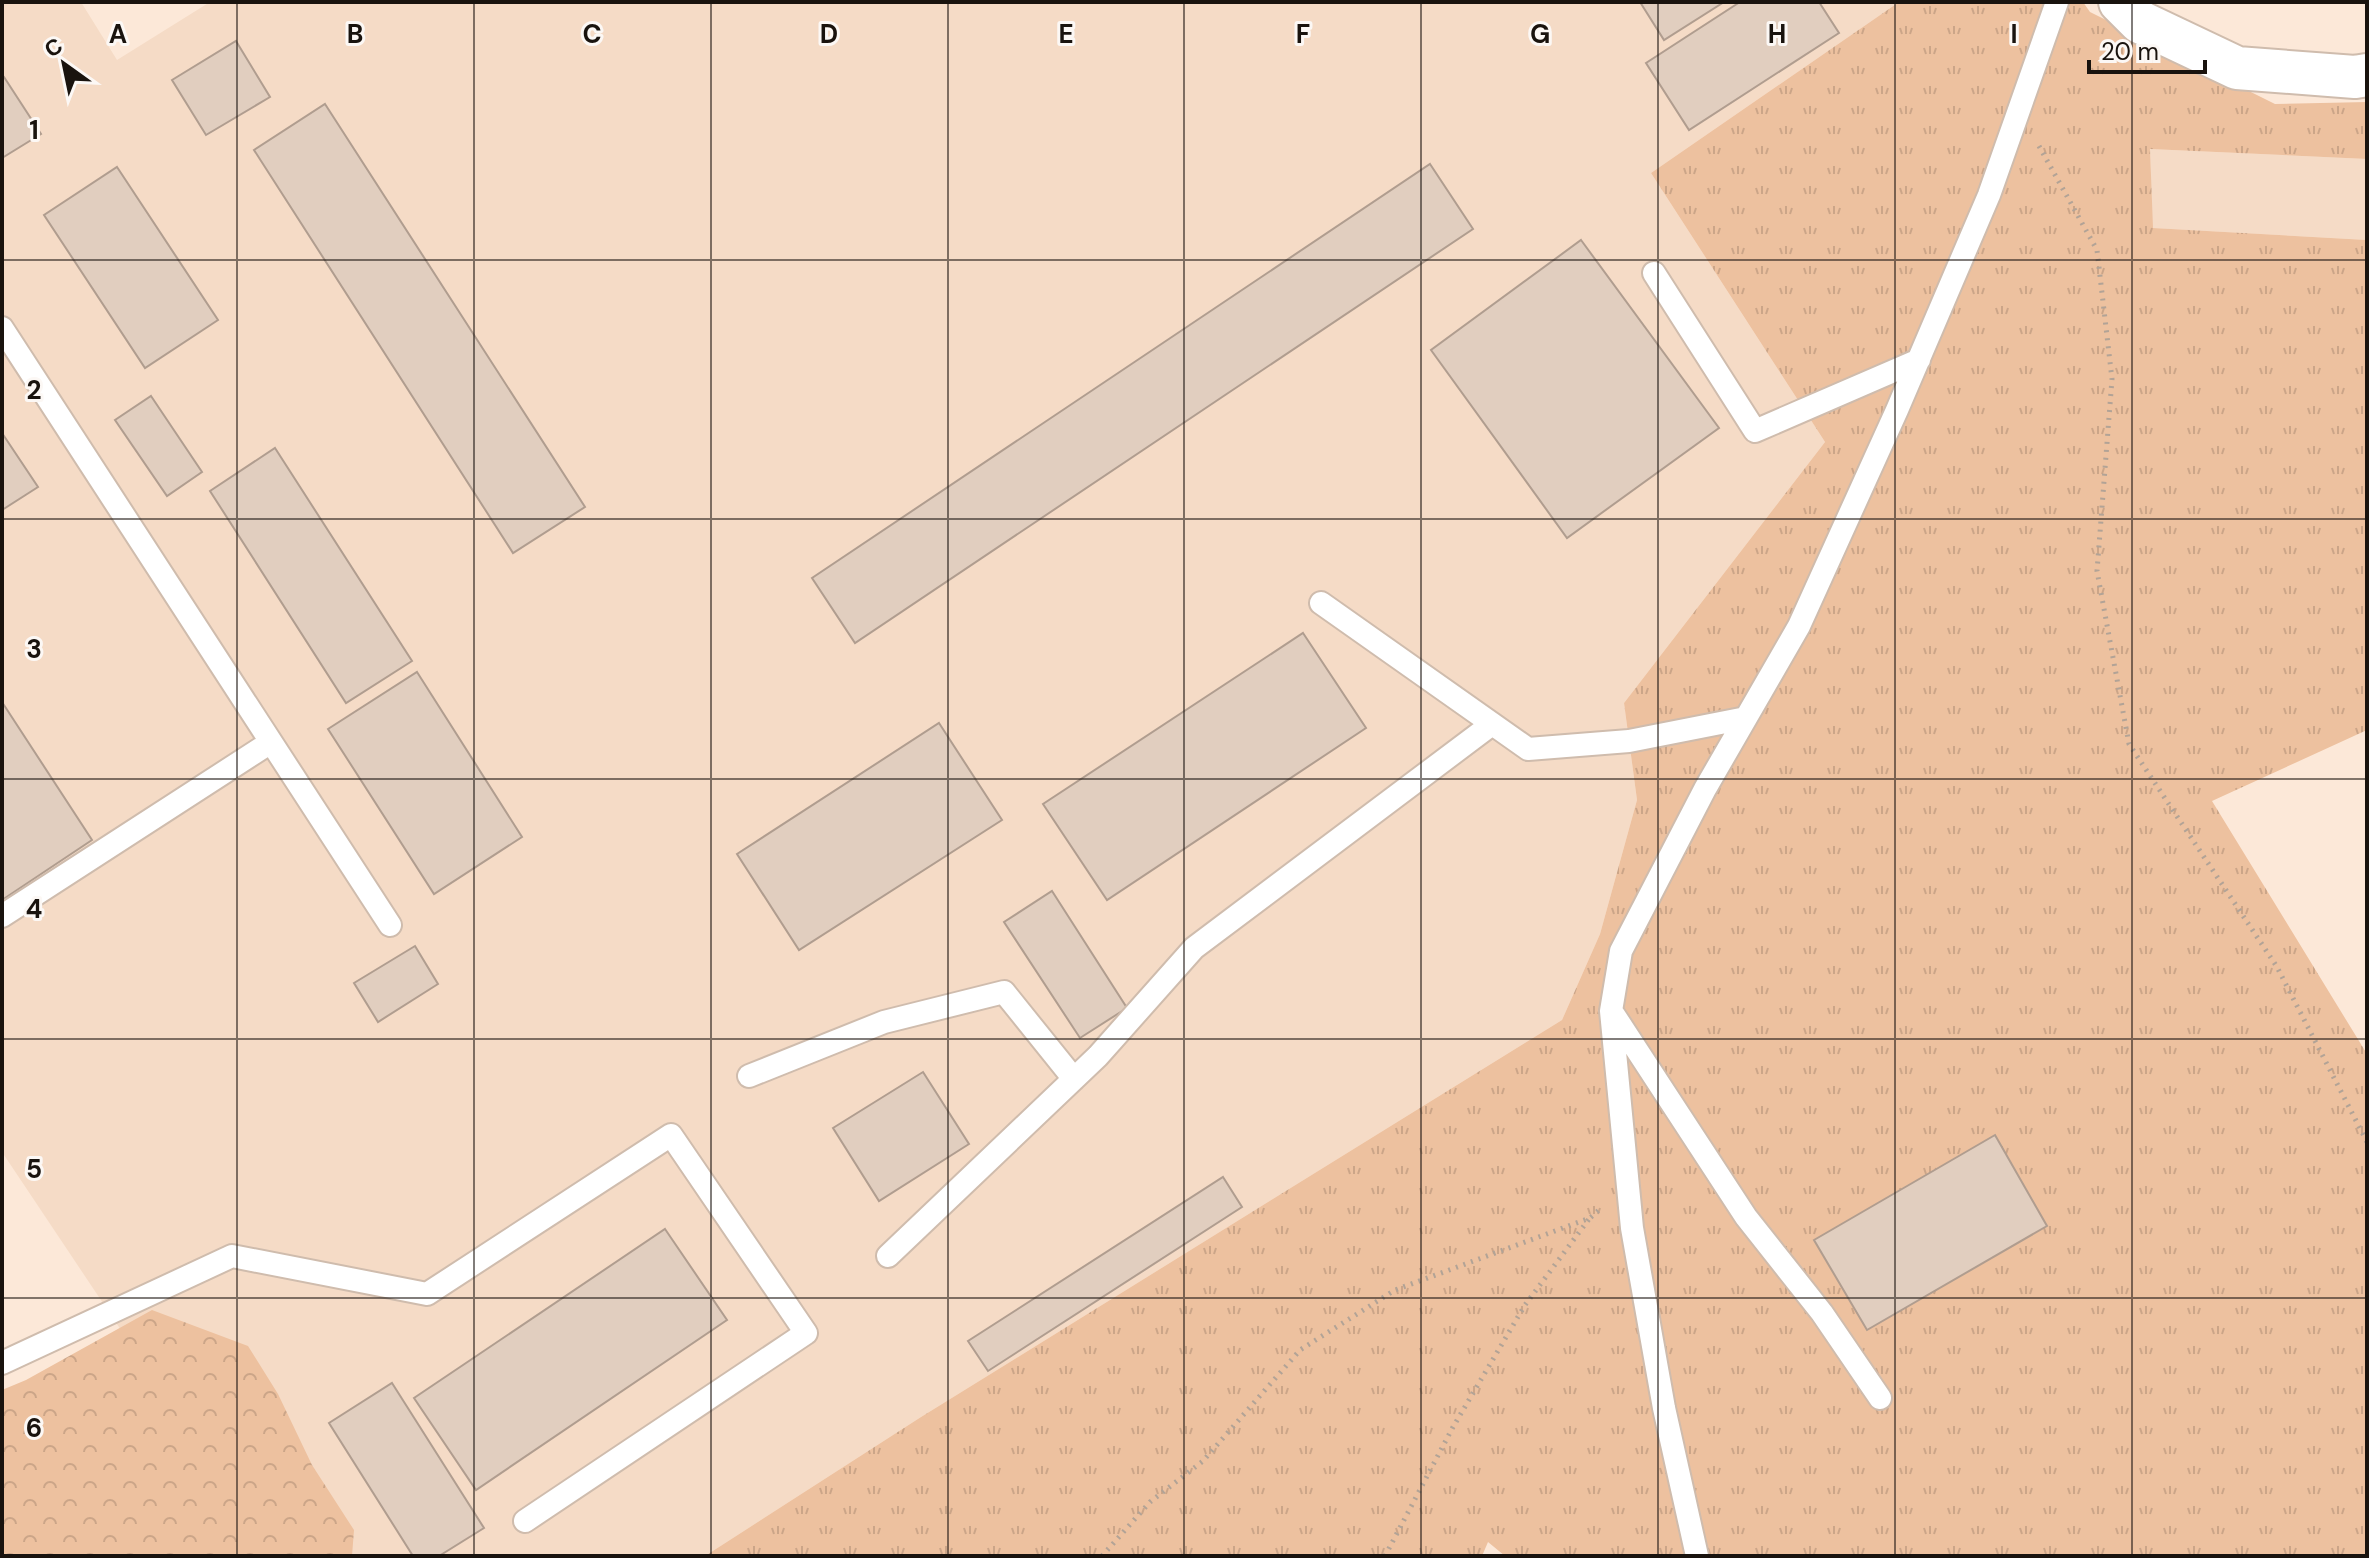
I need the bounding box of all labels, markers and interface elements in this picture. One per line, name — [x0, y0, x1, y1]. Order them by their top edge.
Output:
text: A — [109, 17, 127, 51]
text: B — [347, 17, 363, 51]
text: C — [582, 17, 602, 51]
text: D — [820, 17, 838, 51]
text: E — [1058, 17, 1074, 51]
text: F — [1296, 17, 1310, 51]
text: G — [1530, 17, 1550, 51]
text: H — [1768, 17, 1786, 51]
text: I — [2010, 17, 2018, 51]
north arrow — [24, 24, 104, 104]
scale bar — [2089, 24, 2205, 74]
text: С — [39, 31, 68, 64]
text: 20 m — [2101, 36, 2159, 67]
text: 1 — [29, 113, 39, 147]
text: 2 — [26, 373, 42, 407]
text: 3 — [26, 632, 42, 666]
text: 4 — [26, 892, 42, 926]
text: 5 — [26, 1152, 42, 1186]
text: 6 — [26, 1411, 42, 1445]

